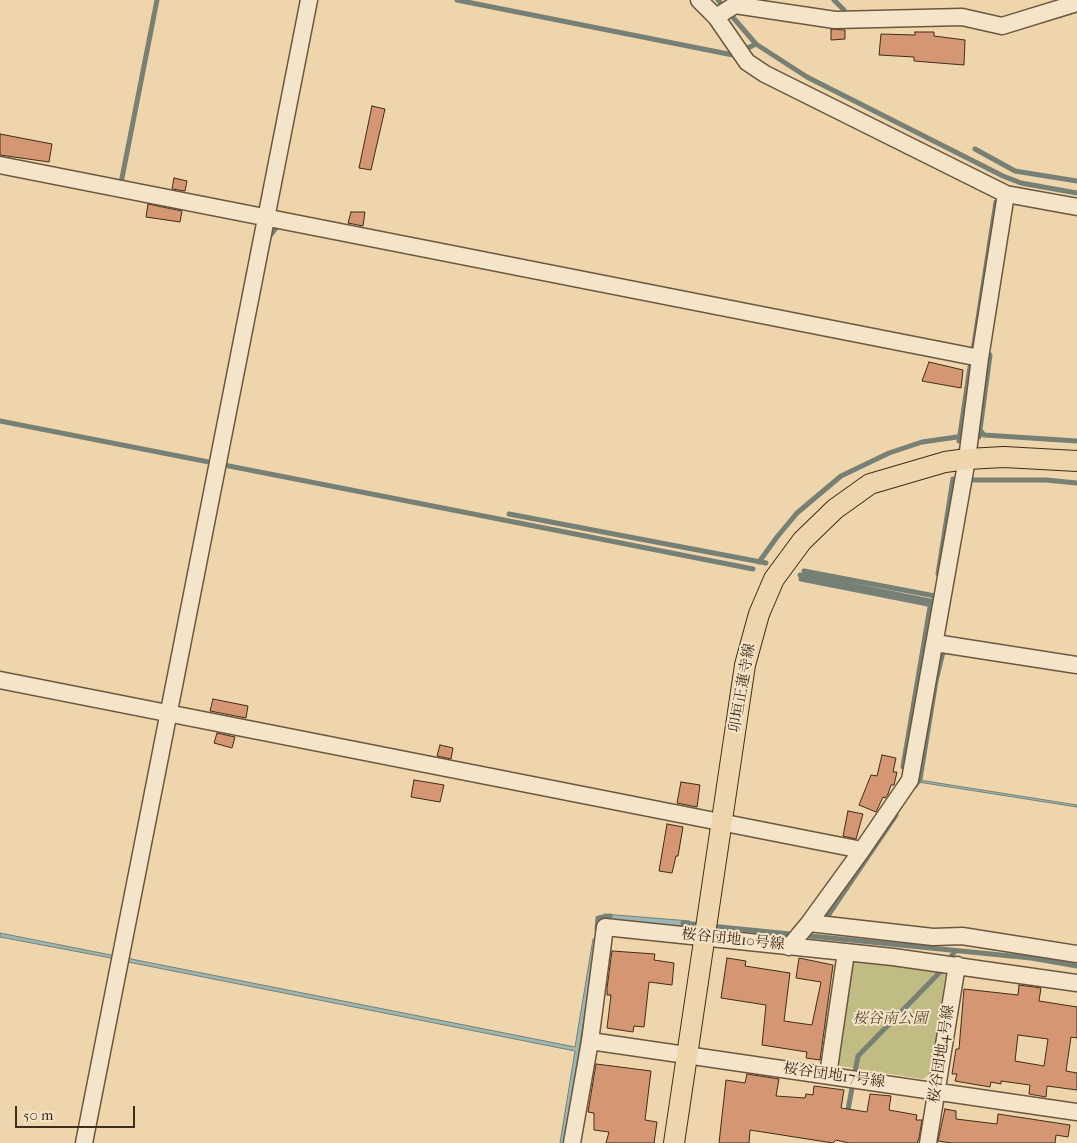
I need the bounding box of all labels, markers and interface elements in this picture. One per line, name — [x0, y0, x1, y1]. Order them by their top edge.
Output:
street label: 卯垣正蓮寺線 — [726, 642, 760, 734]
street label: 桜谷団地10号線 — [681, 926, 785, 954]
street label: 桜谷団地4号線 — [925, 1004, 959, 1104]
park label: 桜谷南公園 — [853, 1010, 927, 1028]
street label: 桜谷団地17号線 — [782, 1060, 886, 1092]
scale bar — [18, 1096, 138, 1128]
text: 50 m — [23, 1106, 53, 1124]

